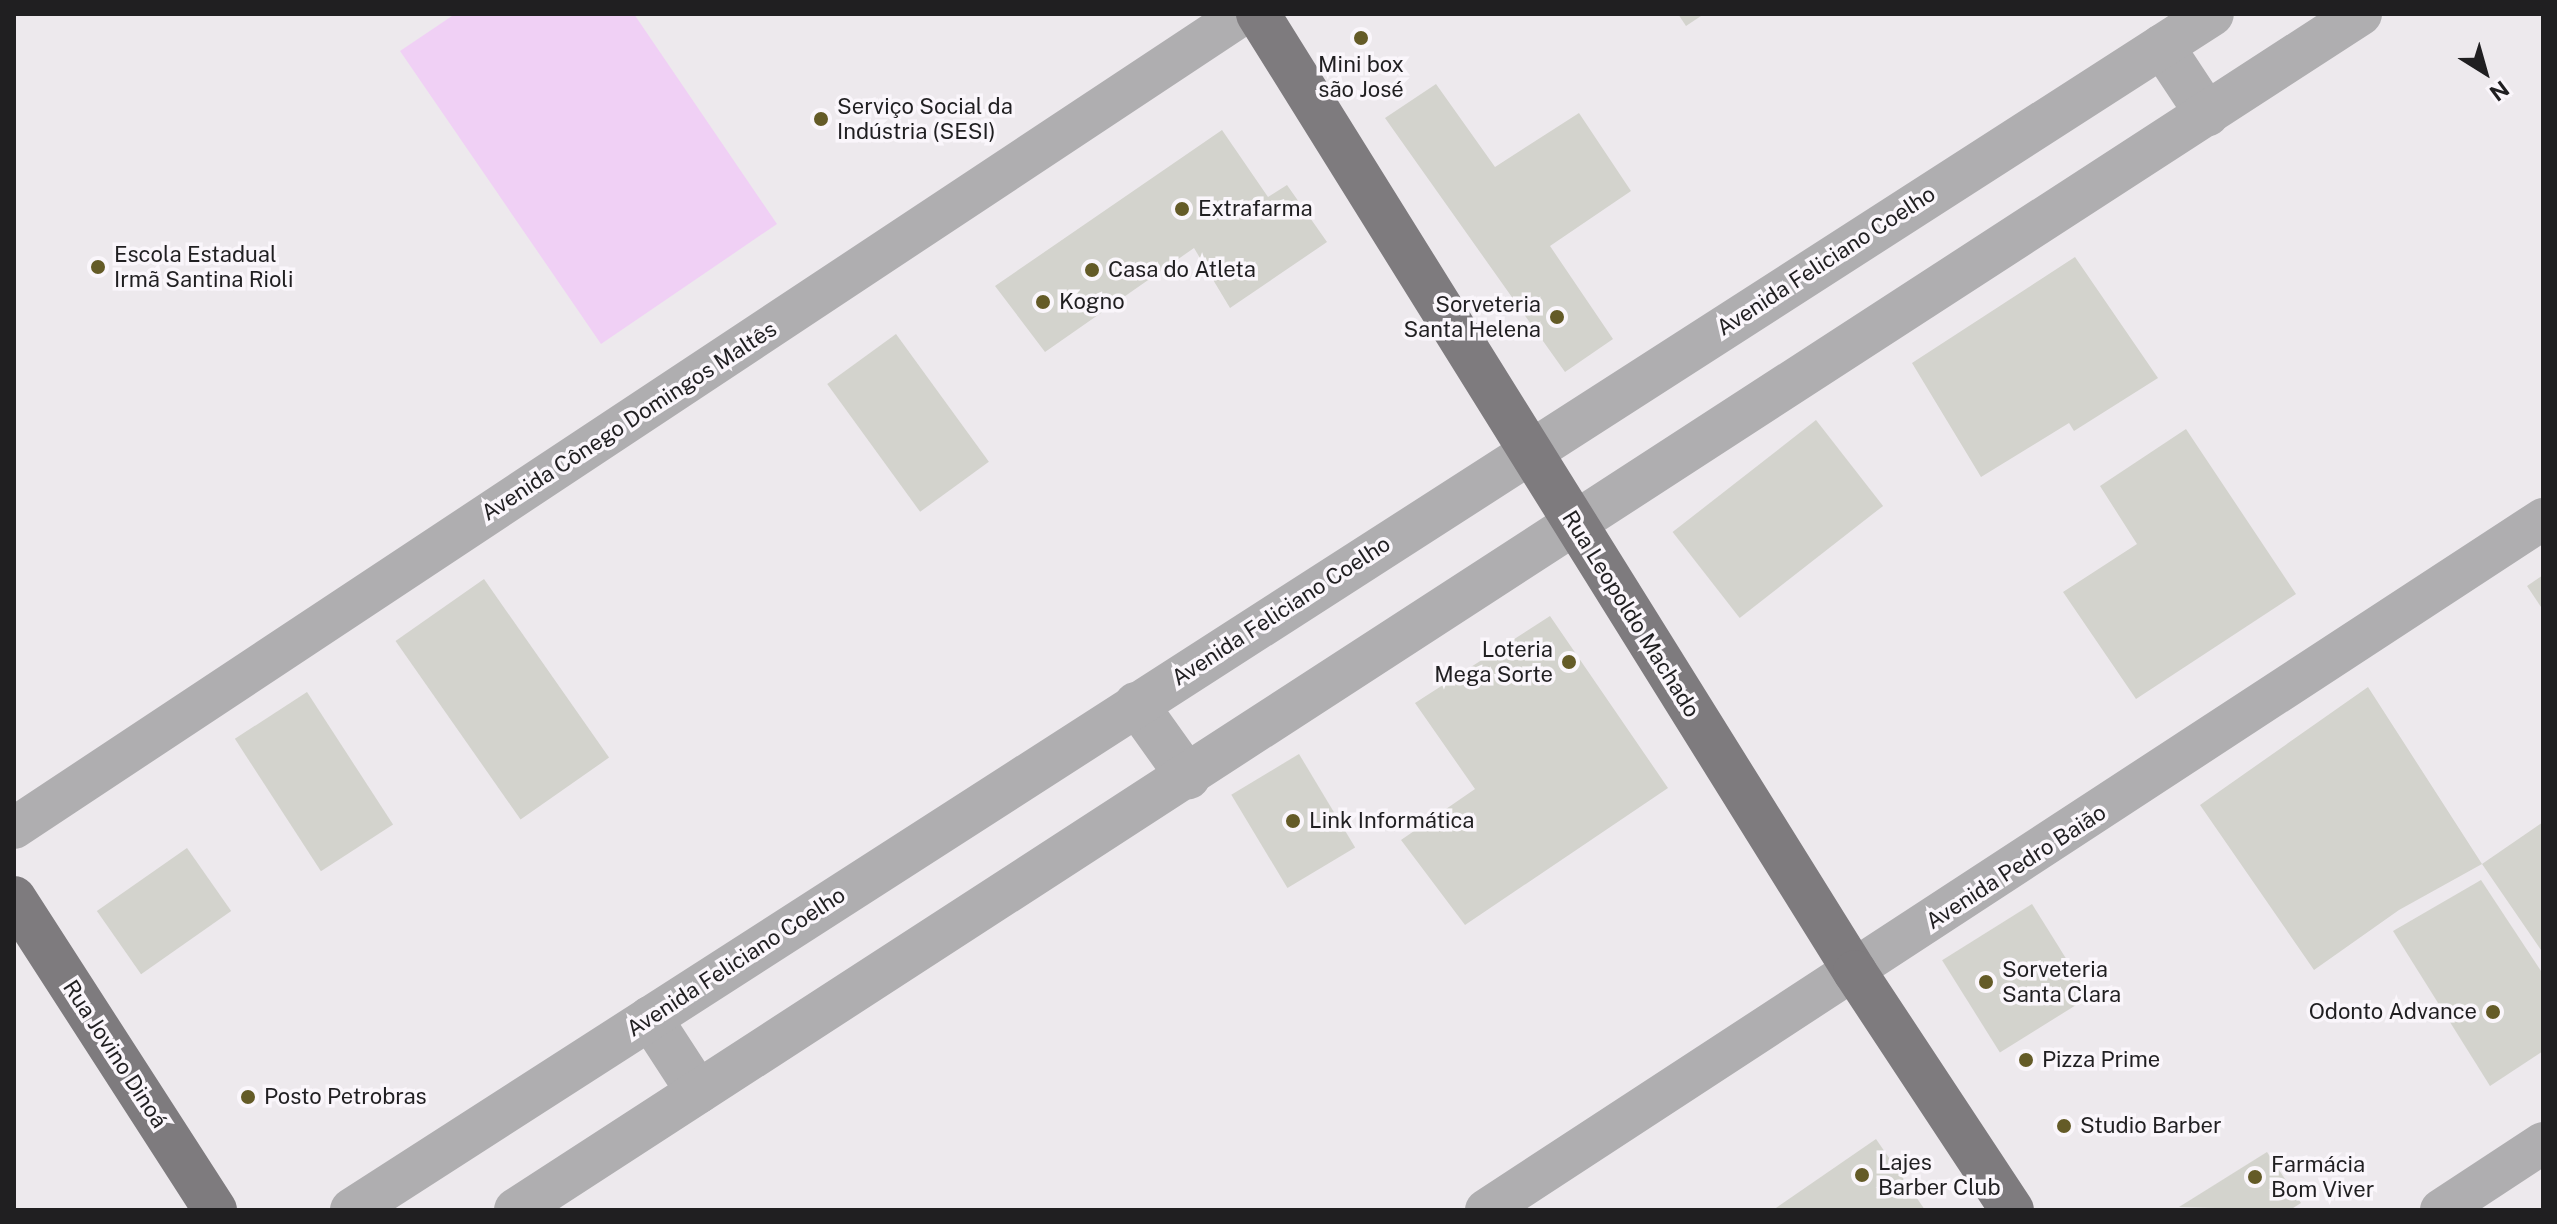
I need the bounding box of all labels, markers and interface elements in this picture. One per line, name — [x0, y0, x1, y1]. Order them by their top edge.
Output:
marker: Mini box são José — [1352, 29, 1370, 47]
north arrow — [2445, 32, 2525, 112]
place label: Mini box são José — [1318, 51, 1404, 102]
text: N — [2485, 76, 2514, 107]
place label: Serviço Social da Indústria (SESI) — [837, 93, 1013, 144]
marker: Serviço Social da Indústria (SESI) — [812, 110, 830, 128]
street label: Avenida Feliciano Coelho — [1712, 180, 1940, 342]
place label: Extrafarma — [1198, 196, 1313, 222]
marker: Extrafarma — [1173, 200, 1191, 218]
place label: Escola Estadual Irmã Santina Rioli — [114, 241, 293, 292]
place label: Casa do Atleta — [1108, 257, 1256, 283]
marker: Escola Estadual Irmã Santina Rioli — [89, 258, 107, 276]
marker: Casa do Atleta — [1083, 261, 1101, 279]
place label: Kogno — [1059, 289, 1125, 315]
place label: Sorveteria Santa Helena — [1403, 291, 1541, 342]
marker: Kogno — [1034, 293, 1052, 311]
marker: Sorveteria Santa Helena — [1548, 308, 1566, 326]
street label: Avenida Cônego Domingos Maltês — [476, 316, 782, 526]
street label: Rua Leopoldo Machado — [1557, 506, 1705, 722]
street label: Avenida Feliciano Coelho — [1167, 530, 1395, 692]
place label: Loteria Mega Sorte — [1434, 636, 1553, 688]
marker: Loteria Mega Sorte — [1560, 653, 1578, 671]
street label: Avenida Pedro Baião — [1921, 799, 2111, 935]
place label: Link Informática — [1309, 808, 1475, 834]
marker: Link Informática — [1284, 812, 1302, 830]
street label: Avenida Feliciano Coelho — [622, 881, 850, 1043]
place label: Sorveteria Santa Clara — [2002, 956, 2121, 1008]
marker: Sorveteria Santa Clara — [1977, 973, 1995, 991]
street label: Rua Jovino Dinoá — [57, 975, 173, 1133]
place label: Odonto Advance — [2309, 999, 2477, 1025]
marker: Odonto Advance — [2484, 1003, 2502, 1021]
place label: Pizza Prime — [2042, 1047, 2160, 1073]
marker: Pizza Prime — [2017, 1051, 2035, 1069]
place label: Posto Petrobras — [264, 1084, 427, 1110]
marker: Posto Petrobras — [239, 1088, 257, 1106]
place label: Studio Barber — [2080, 1113, 2222, 1139]
marker: Studio Barber — [2055, 1117, 2073, 1135]
place label: Lajes Barber Club — [1878, 1149, 2001, 1200]
place label: Farmácia Bom Viver — [2271, 1151, 2375, 1202]
marker: Lajes Barber Club — [1853, 1166, 1871, 1184]
marker: Farmácia Bom Viver — [2246, 1168, 2264, 1186]

